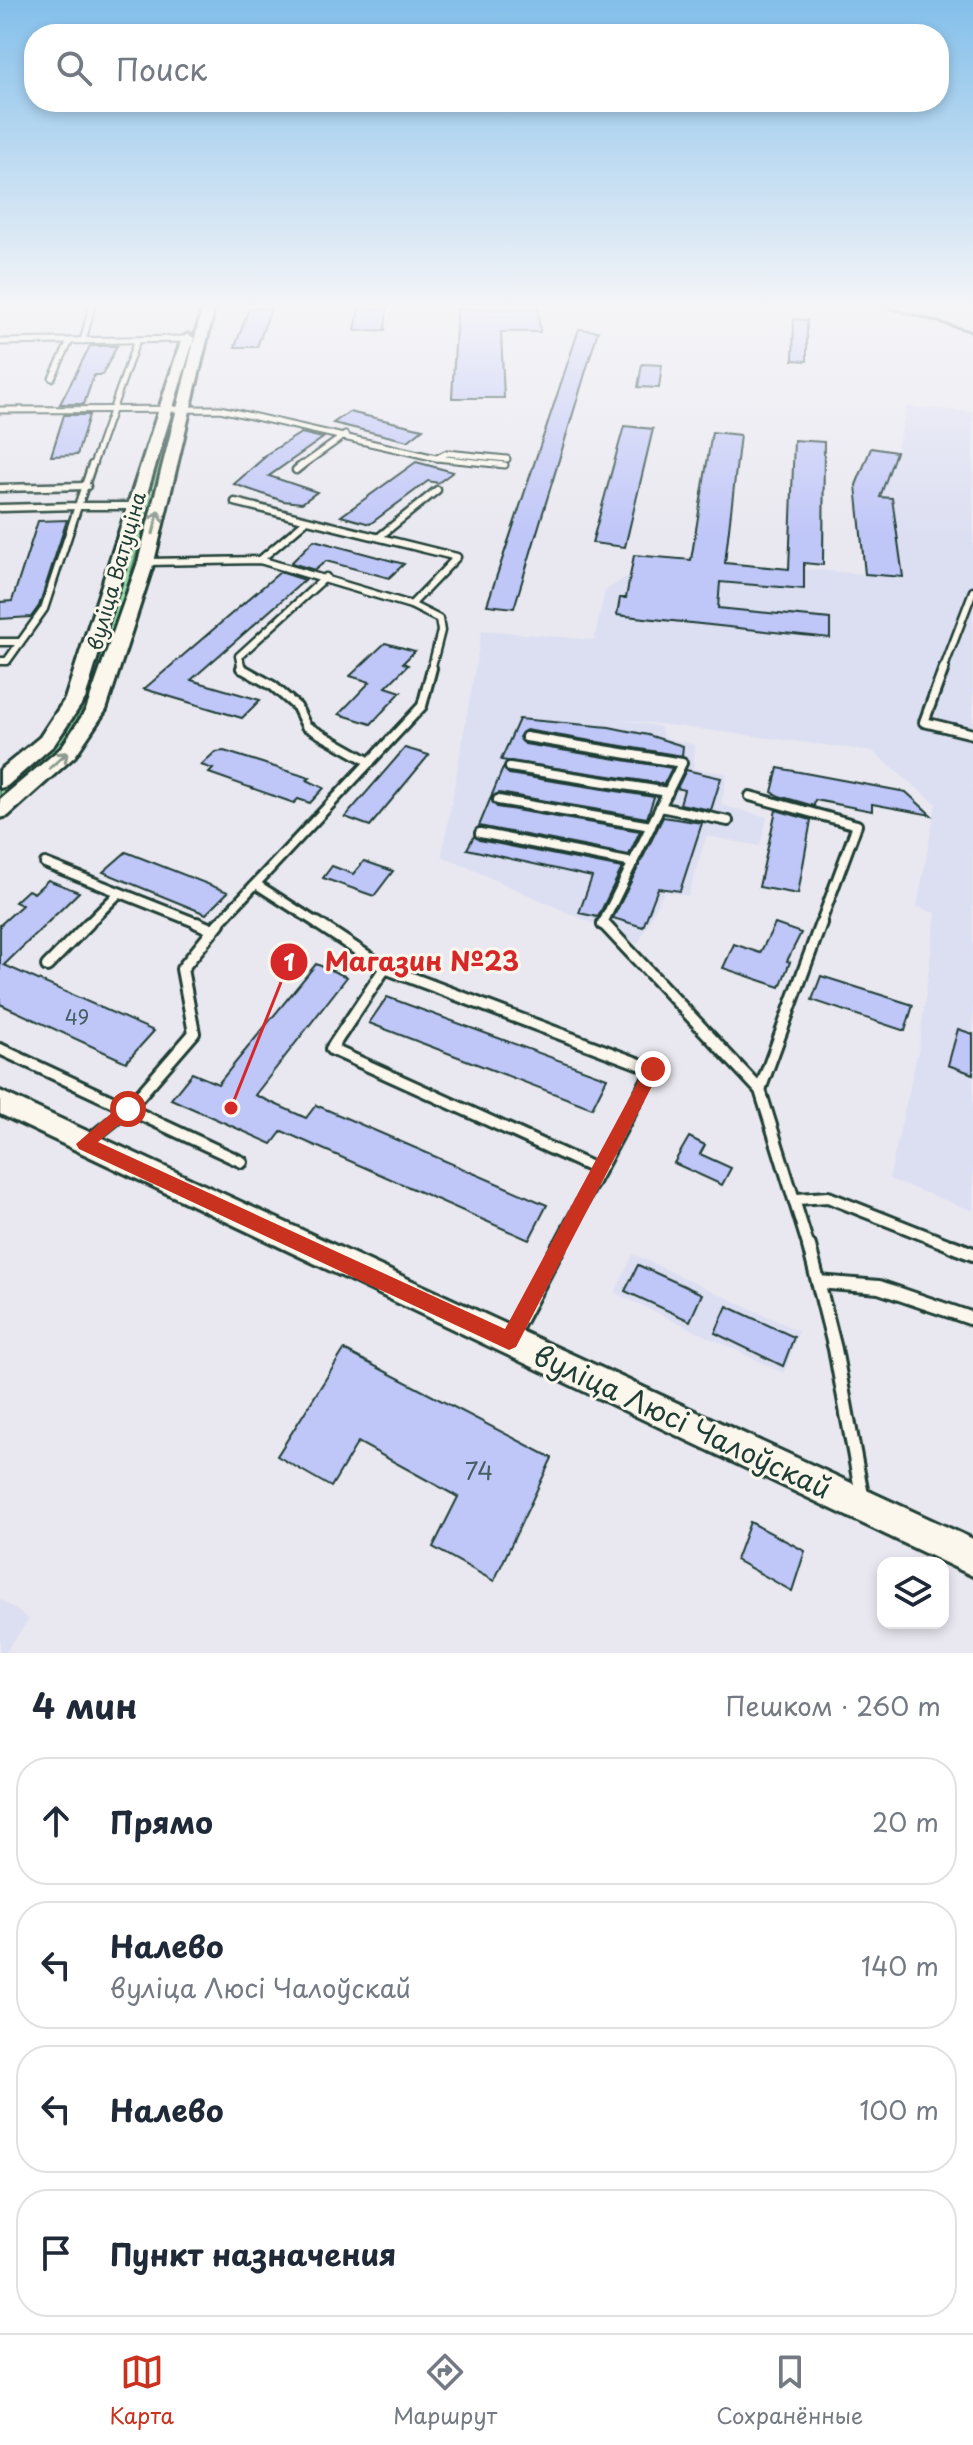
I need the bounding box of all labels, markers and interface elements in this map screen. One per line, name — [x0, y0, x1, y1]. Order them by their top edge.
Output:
search box — [24, 24, 949, 112]
icon: search — [52, 46, 96, 90]
text: Поиск — [116, 46, 207, 91]
street label: вуліца Ватуціна — [79, 487, 153, 654]
one-way arrow — [149, 510, 164, 535]
one-way arrow — [48, 751, 68, 769]
callout: Магазин №23 — [269, 937, 535, 987]
text: Магазин №23 — [325, 941, 519, 980]
text: 1 — [283, 943, 295, 979]
house number: 49 — [65, 1002, 89, 1032]
route end — [635, 1051, 671, 1087]
route start — [110, 1091, 146, 1127]
street label: вуліца Люсі Чалоўскай — [527, 1333, 839, 1509]
house number: 74 — [465, 1452, 493, 1488]
map controls — [877, 1557, 949, 1629]
button: layers — [877, 1557, 949, 1629]
text: 4 мин — [32, 1679, 137, 1731]
text: Пешком · 260 m — [725, 1686, 941, 1725]
icon: ahead — [34, 1799, 78, 1843]
text: Прямо — [110, 1799, 213, 1844]
text: 20 m — [872, 1802, 939, 1841]
text: Налево — [110, 1923, 224, 1968]
icon: left — [34, 1943, 78, 1987]
text: 140 m — [861, 1946, 939, 1985]
text: вуліца Люсі Чалоўскай — [110, 1968, 411, 2007]
icon: left — [34, 2087, 78, 2131]
text: Налево — [110, 2087, 224, 2132]
text: 100 m — [859, 2090, 939, 2129]
icon: arrive — [34, 2231, 78, 2275]
text: Пункт назначения — [110, 2231, 396, 2276]
tab: Карта — [110, 2350, 174, 2431]
tab: Маршрут — [393, 2350, 497, 2431]
tab: Сохранённые — [716, 2350, 863, 2431]

